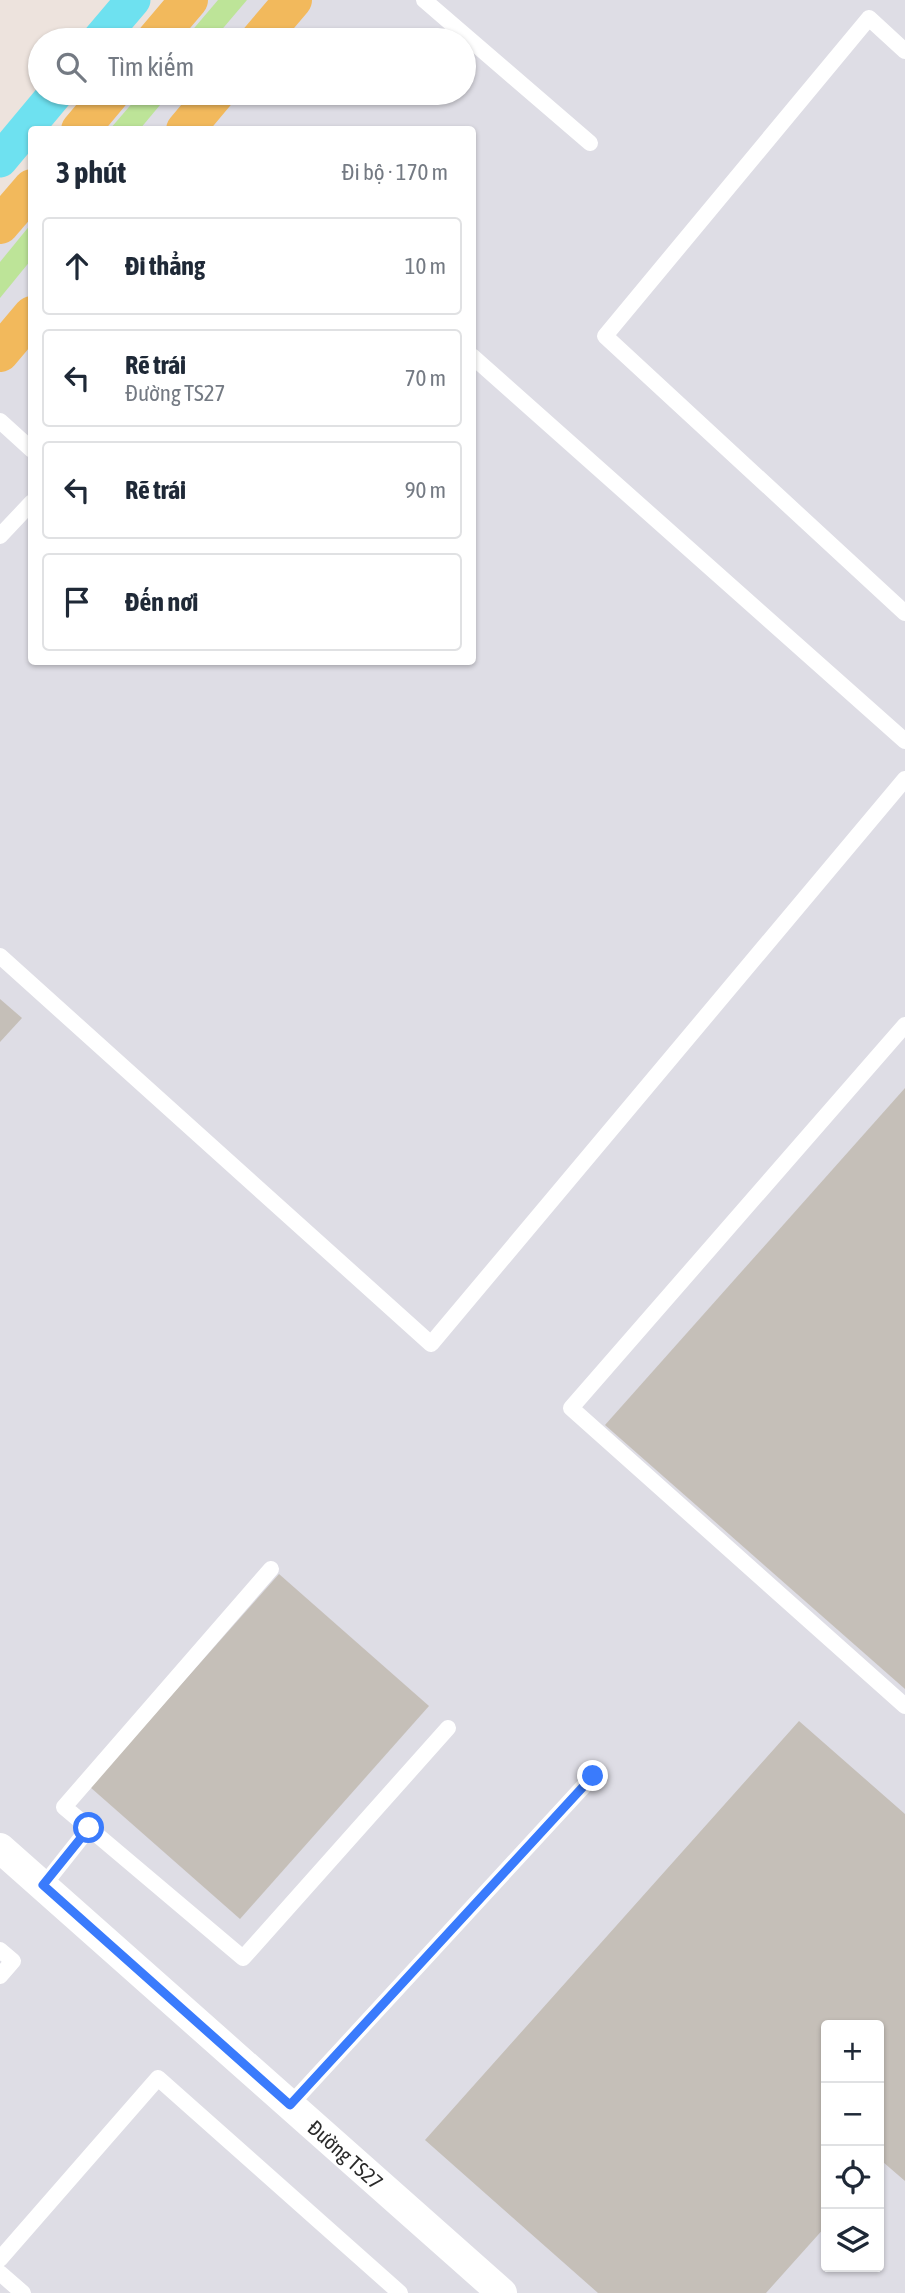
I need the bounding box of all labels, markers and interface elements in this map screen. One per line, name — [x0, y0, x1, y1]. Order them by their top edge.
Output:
search box — [28, 28, 476, 105]
icon: search — [52, 48, 90, 86]
text: Tìm kiếm — [108, 52, 194, 82]
text: 3 phút — [56, 155, 126, 189]
text: Đi bộ · 170 m — [342, 159, 448, 185]
icon: ahead — [58, 247, 96, 285]
text: Đi thẳng — [125, 251, 205, 281]
text: 10 m — [405, 253, 446, 279]
text: Rẽ trái — [125, 350, 186, 380]
icon: left — [58, 359, 96, 397]
text: 70 m — [405, 365, 446, 391]
text: Đường TS27 — [125, 380, 225, 406]
icon: left — [58, 471, 96, 509]
text: Rẽ trái — [125, 475, 186, 505]
text: 90 m — [405, 477, 446, 503]
icon: arrive — [58, 583, 96, 621]
text: Đến nơi — [125, 587, 198, 617]
route end — [577, 1760, 608, 1791]
route start — [73, 1812, 104, 1843]
map controls — [821, 2020, 884, 2272]
button: + — [821, 2020, 884, 2083]
button: − — [821, 2083, 884, 2146]
street label: Đường TS27 — [303, 2115, 388, 2194]
button: locate — [821, 2146, 884, 2209]
button: layers — [821, 2209, 884, 2272]

